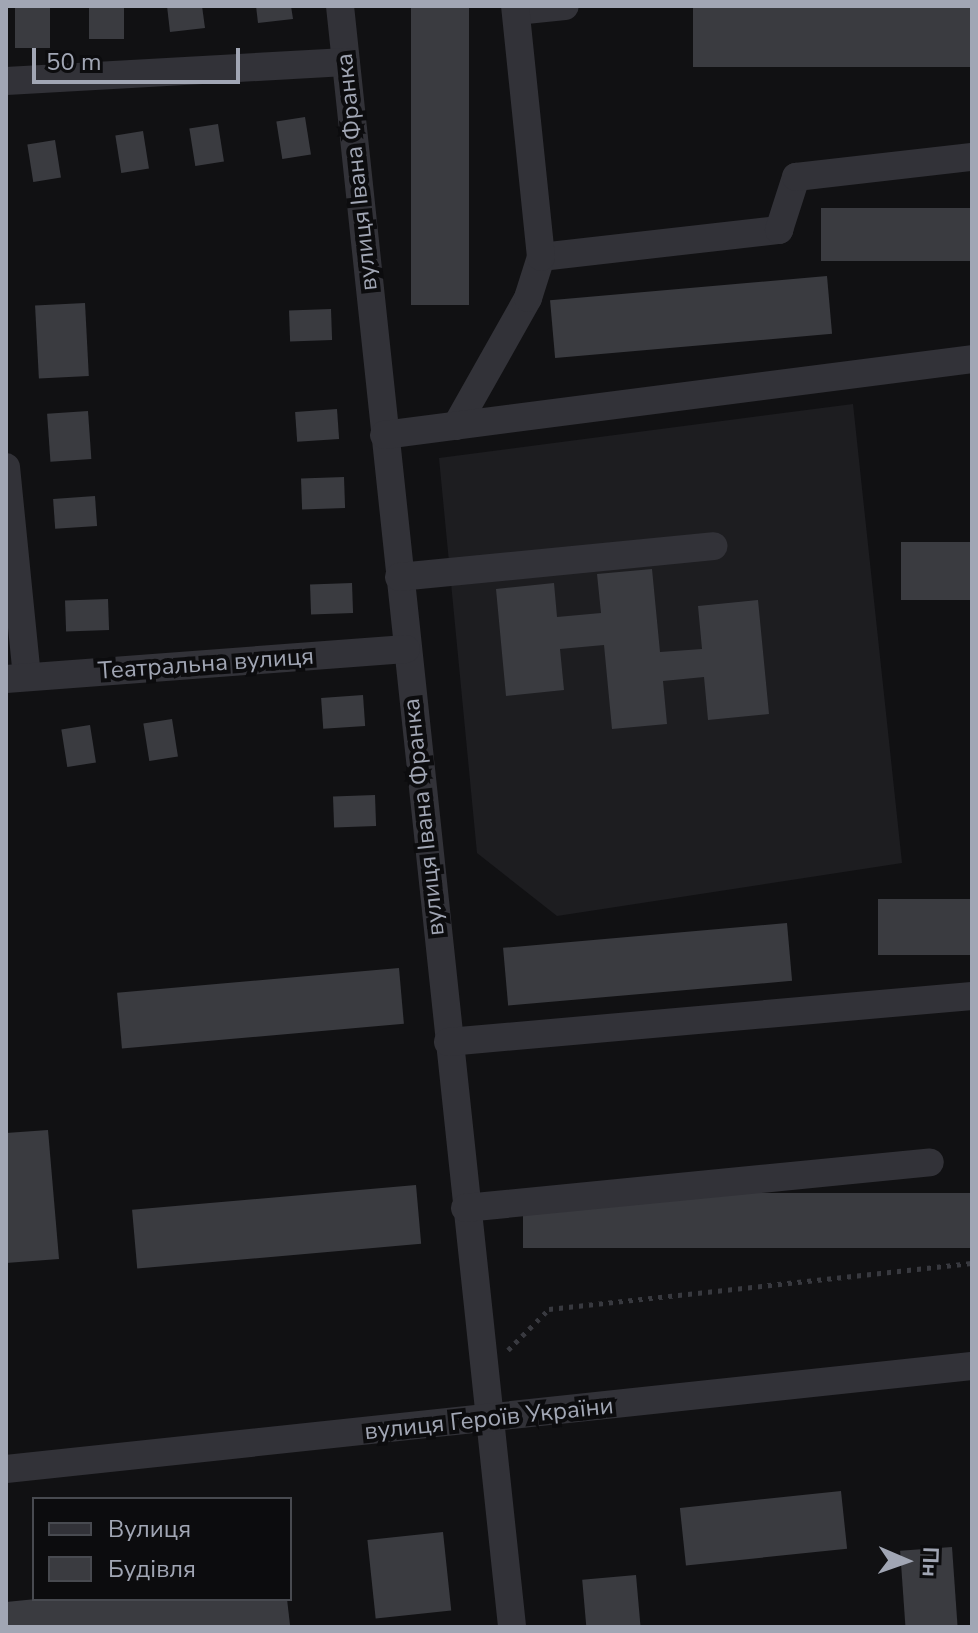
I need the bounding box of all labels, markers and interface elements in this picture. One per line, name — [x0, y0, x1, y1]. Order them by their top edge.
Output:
scale bar — [36, 32, 244, 82]
text: 50 m — [46, 46, 102, 78]
street label: вулиця Івана Франка — [330, 52, 384, 292]
street label: Театральна вулиця — [97, 642, 315, 686]
street label: вулиця Івана Франка — [397, 697, 451, 937]
street label: вулиця Героїв України — [363, 1392, 615, 1446]
legend — [32, 1497, 292, 1601]
text: Вулиця — [108, 1513, 191, 1545]
north arrow — [866, 1521, 946, 1601]
text: Пн — [914, 1546, 946, 1577]
text: Будівля — [108, 1553, 196, 1585]

